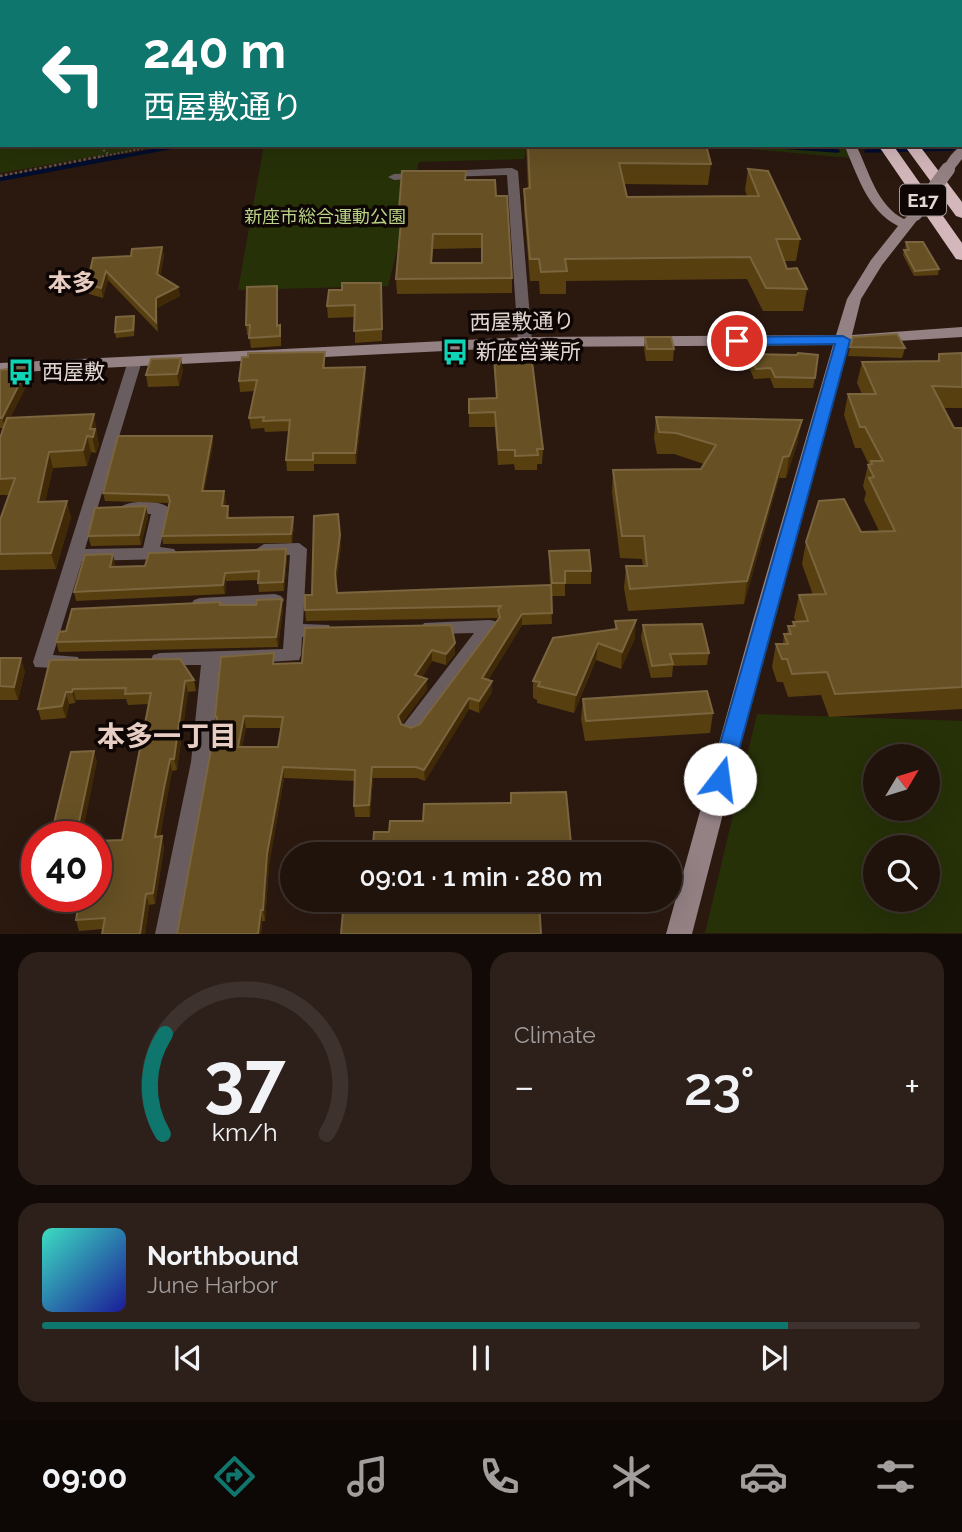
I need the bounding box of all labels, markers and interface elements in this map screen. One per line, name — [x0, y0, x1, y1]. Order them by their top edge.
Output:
text: 240 m — [143, 22, 286, 79]
icon: left — [28, 28, 119, 119]
text: 西屋敷通り — [143, 88, 303, 125]
road number: E17 — [900, 184, 946, 216]
park label: 新座市総合運動公園 — [244, 206, 406, 227]
district label: 本多 — [48, 268, 96, 297]
street label: 西屋敷通り — [469, 308, 575, 335]
pin — [707, 311, 767, 371]
icon: arrive — [718, 322, 756, 360]
bus stop icon: 新座営業所 — [440, 337, 470, 367]
place label: 新座営業所 — [476, 339, 581, 364]
bus stop icon: 西屋敷 — [6, 357, 36, 387]
place label: 西屋敷 — [42, 359, 105, 384]
district label: 本多一丁目 — [97, 720, 237, 753]
position arrow — [683, 742, 757, 816]
north arrow — [863, 744, 940, 821]
map controls — [863, 744, 940, 912]
speed limit sign: 40 — [21, 821, 112, 912]
button: search — [863, 835, 940, 912]
text: 09:01 · 1 min · 280 m — [359, 862, 603, 892]
text: Climate — [514, 1021, 596, 1048]
text: 37 — [204, 1037, 286, 1122]
text: 23° — [684, 1056, 755, 1117]
text: − — [514, 1064, 534, 1109]
text: + — [904, 1064, 920, 1109]
text: km/h — [212, 1117, 278, 1147]
text: Northbound — [147, 1241, 299, 1271]
text: June Harbor — [147, 1271, 278, 1298]
icon: previous — [169, 1339, 207, 1377]
icon: pause — [462, 1339, 500, 1377]
icon: next — [755, 1339, 793, 1377]
icon: directions — [210, 1452, 259, 1501]
icon: music — [343, 1452, 392, 1501]
icon: phone — [475, 1452, 524, 1501]
icon: climate — [607, 1452, 656, 1501]
icon: car — [739, 1452, 788, 1501]
icon: filters — [871, 1452, 920, 1501]
text: 09:00 — [42, 1458, 127, 1495]

